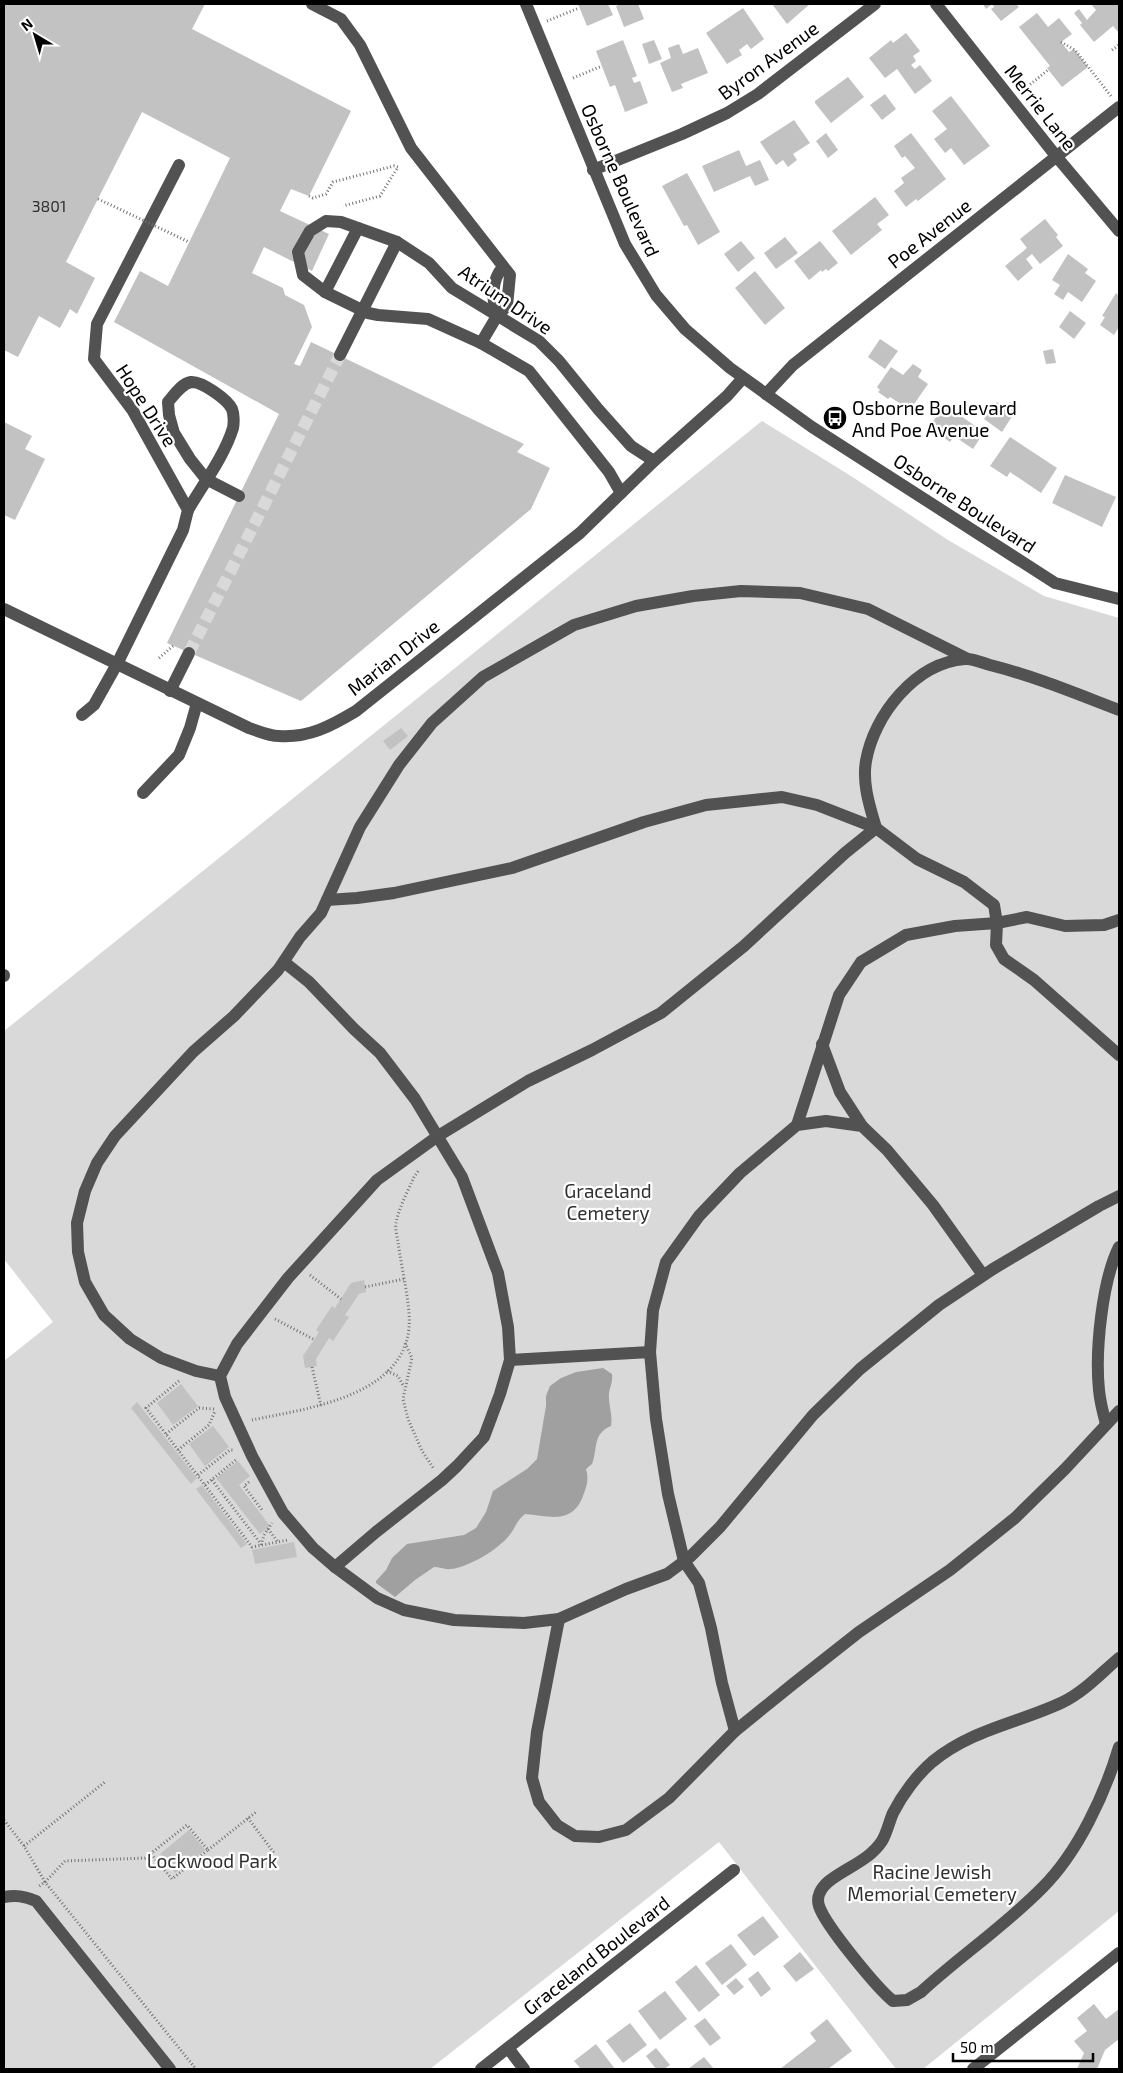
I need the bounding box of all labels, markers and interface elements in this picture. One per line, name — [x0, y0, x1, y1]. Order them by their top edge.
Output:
north arrow — [10, 10, 60, 60]
text: N — [17, 15, 36, 34]
street label: Byron Avenue — [713, 16, 823, 104]
street label: Merrie Lane — [1000, 59, 1082, 155]
street label: Osborne Boulevard — [577, 100, 665, 260]
street label: Poe Avenue — [883, 193, 975, 273]
house number: 3801 — [32, 196, 66, 215]
street label: Atrium Drive — [455, 259, 557, 339]
street label: Hope Drive — [112, 359, 182, 451]
place label: Osborne Boulevard And Poe Avenue — [852, 396, 1017, 441]
bus stop icon: Osborne Boulevard And Poe Avenue — [822, 405, 848, 431]
street label: Osborne Boulevard — [890, 448, 1040, 558]
street label: Marian Drive — [342, 614, 444, 700]
park label: Graceland Cemetery — [564, 1179, 652, 1224]
park label: Lockwood Park — [147, 1849, 278, 1872]
park label: Racine Jewish Memorial Cemetery — [847, 1860, 1017, 1905]
street label: Graceland Boulevard — [518, 1891, 674, 2019]
scale bar — [953, 2030, 1093, 2062]
text: 50 m — [960, 2038, 994, 2056]

